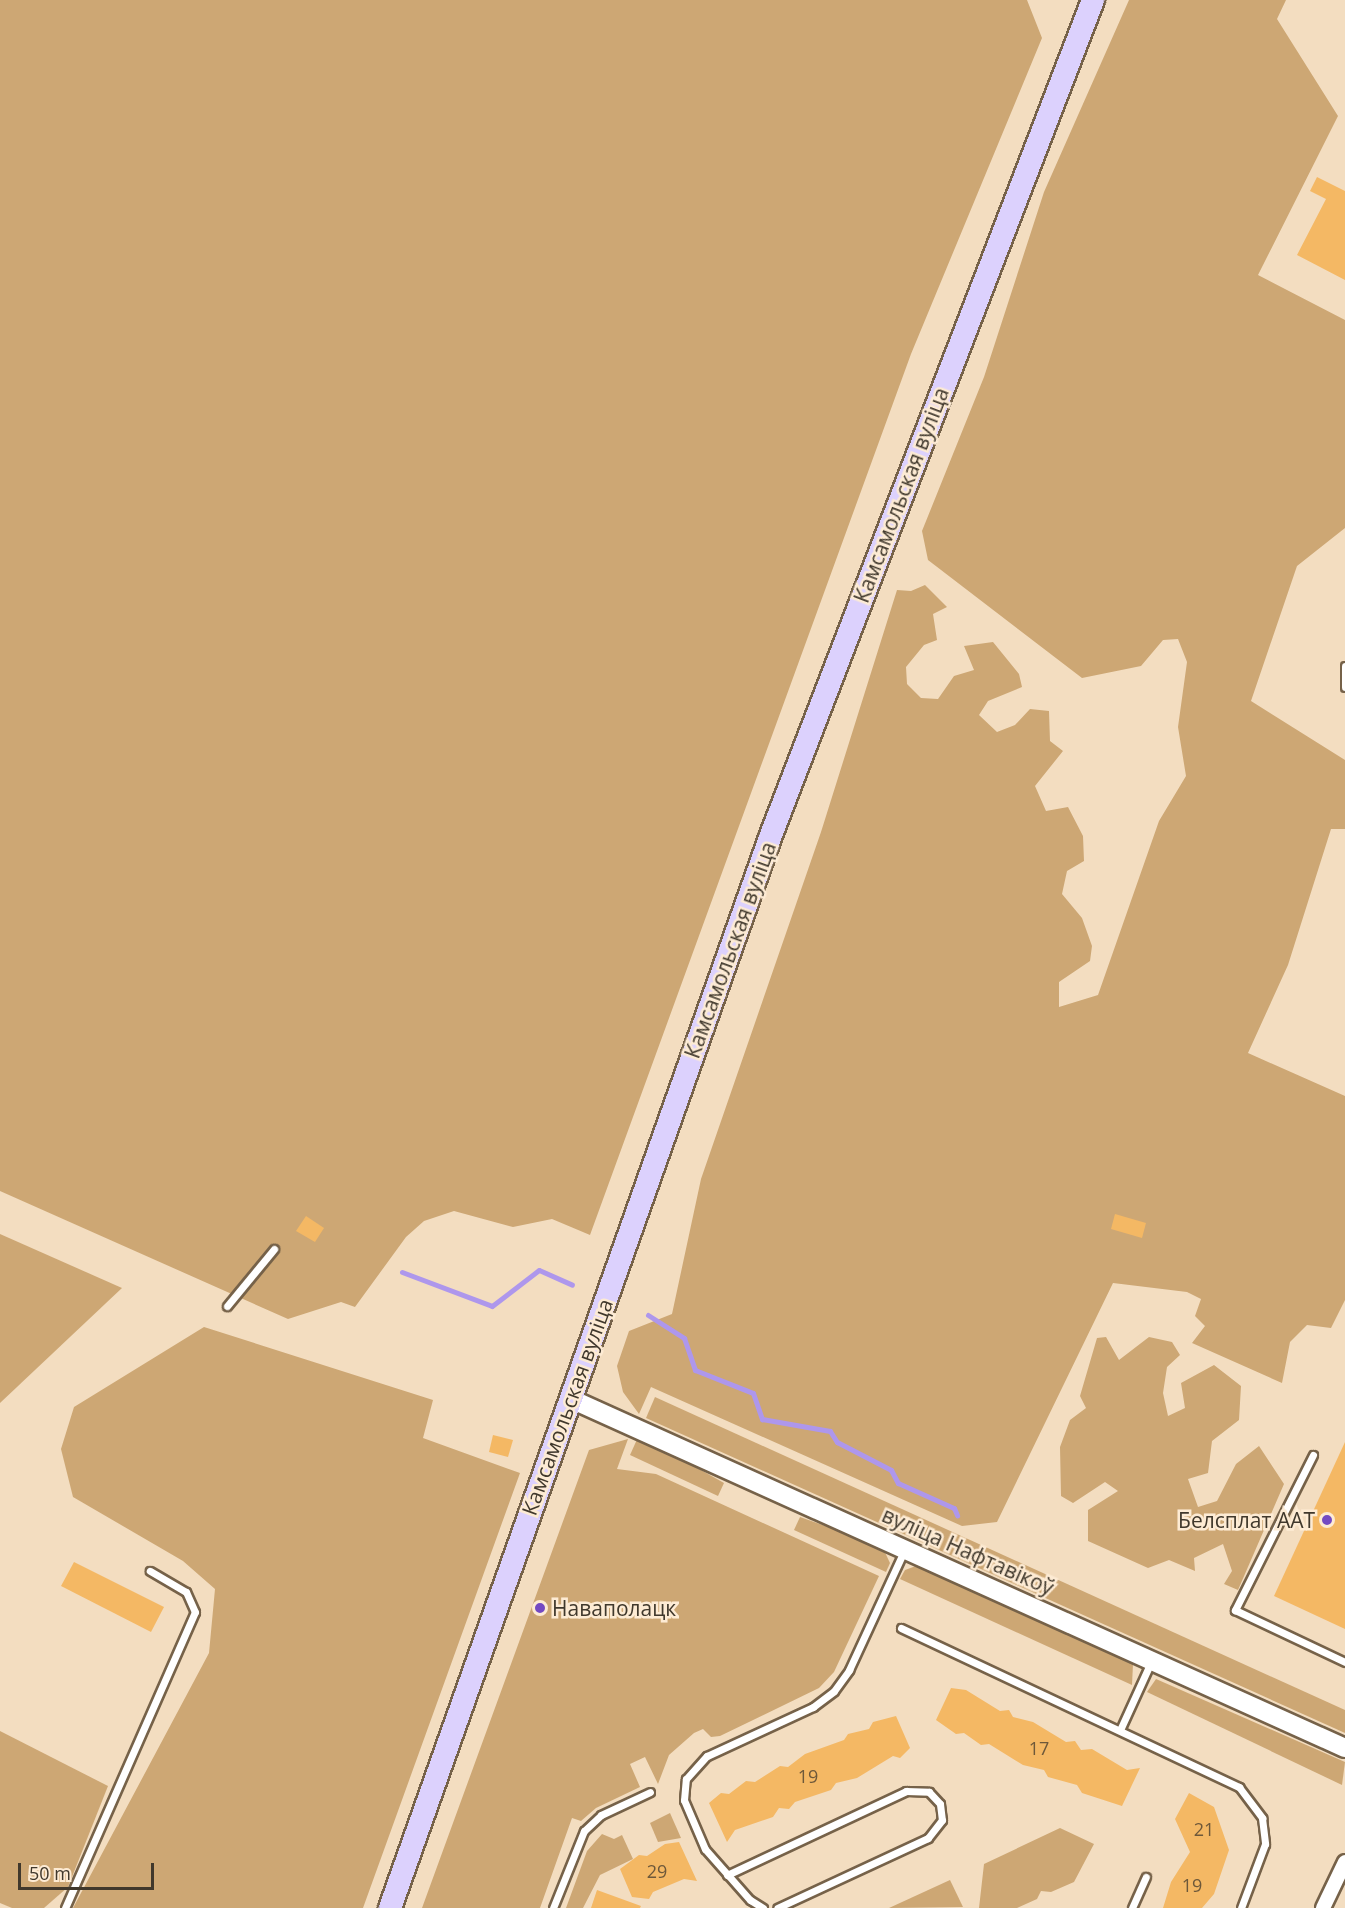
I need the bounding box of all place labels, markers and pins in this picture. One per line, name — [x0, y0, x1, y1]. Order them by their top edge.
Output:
place label: Белсплат ААТ — [1178, 1507, 1315, 1533]
marker: Белсплат ААТ — [1320, 1513, 1334, 1527]
place label: Наваполацк — [552, 1595, 676, 1621]
marker: Наваполацк — [533, 1601, 547, 1615]

